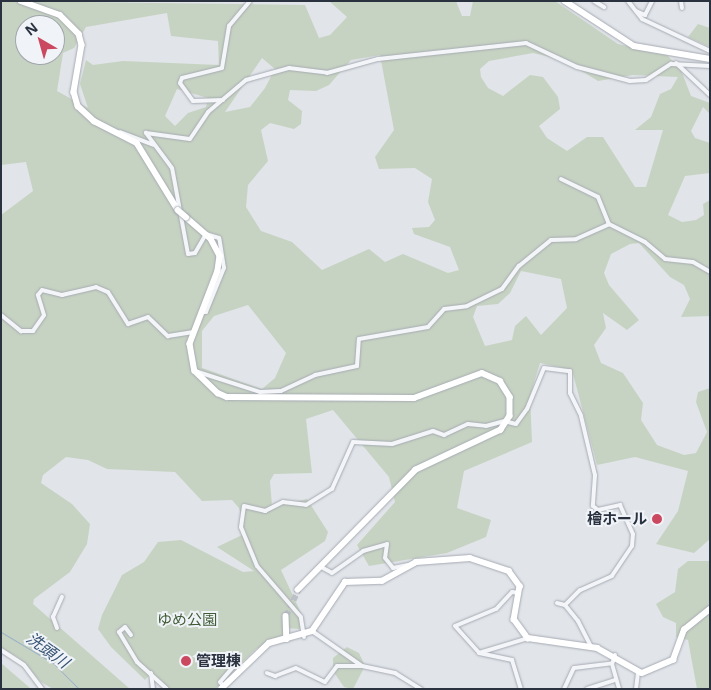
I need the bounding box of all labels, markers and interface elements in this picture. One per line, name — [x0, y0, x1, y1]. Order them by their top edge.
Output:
north arrow — [15, 15, 65, 65]
text: N — [21, 18, 41, 40]
place label: 檜ホール — [587, 510, 647, 528]
marker: 檜ホール — [651, 513, 663, 525]
park label: ゆめ公園 — [157, 611, 217, 629]
water label: 洗頭川 — [23, 628, 73, 672]
place label: 管理棟 — [196, 652, 241, 670]
marker: 管理棟 — [180, 655, 192, 667]

